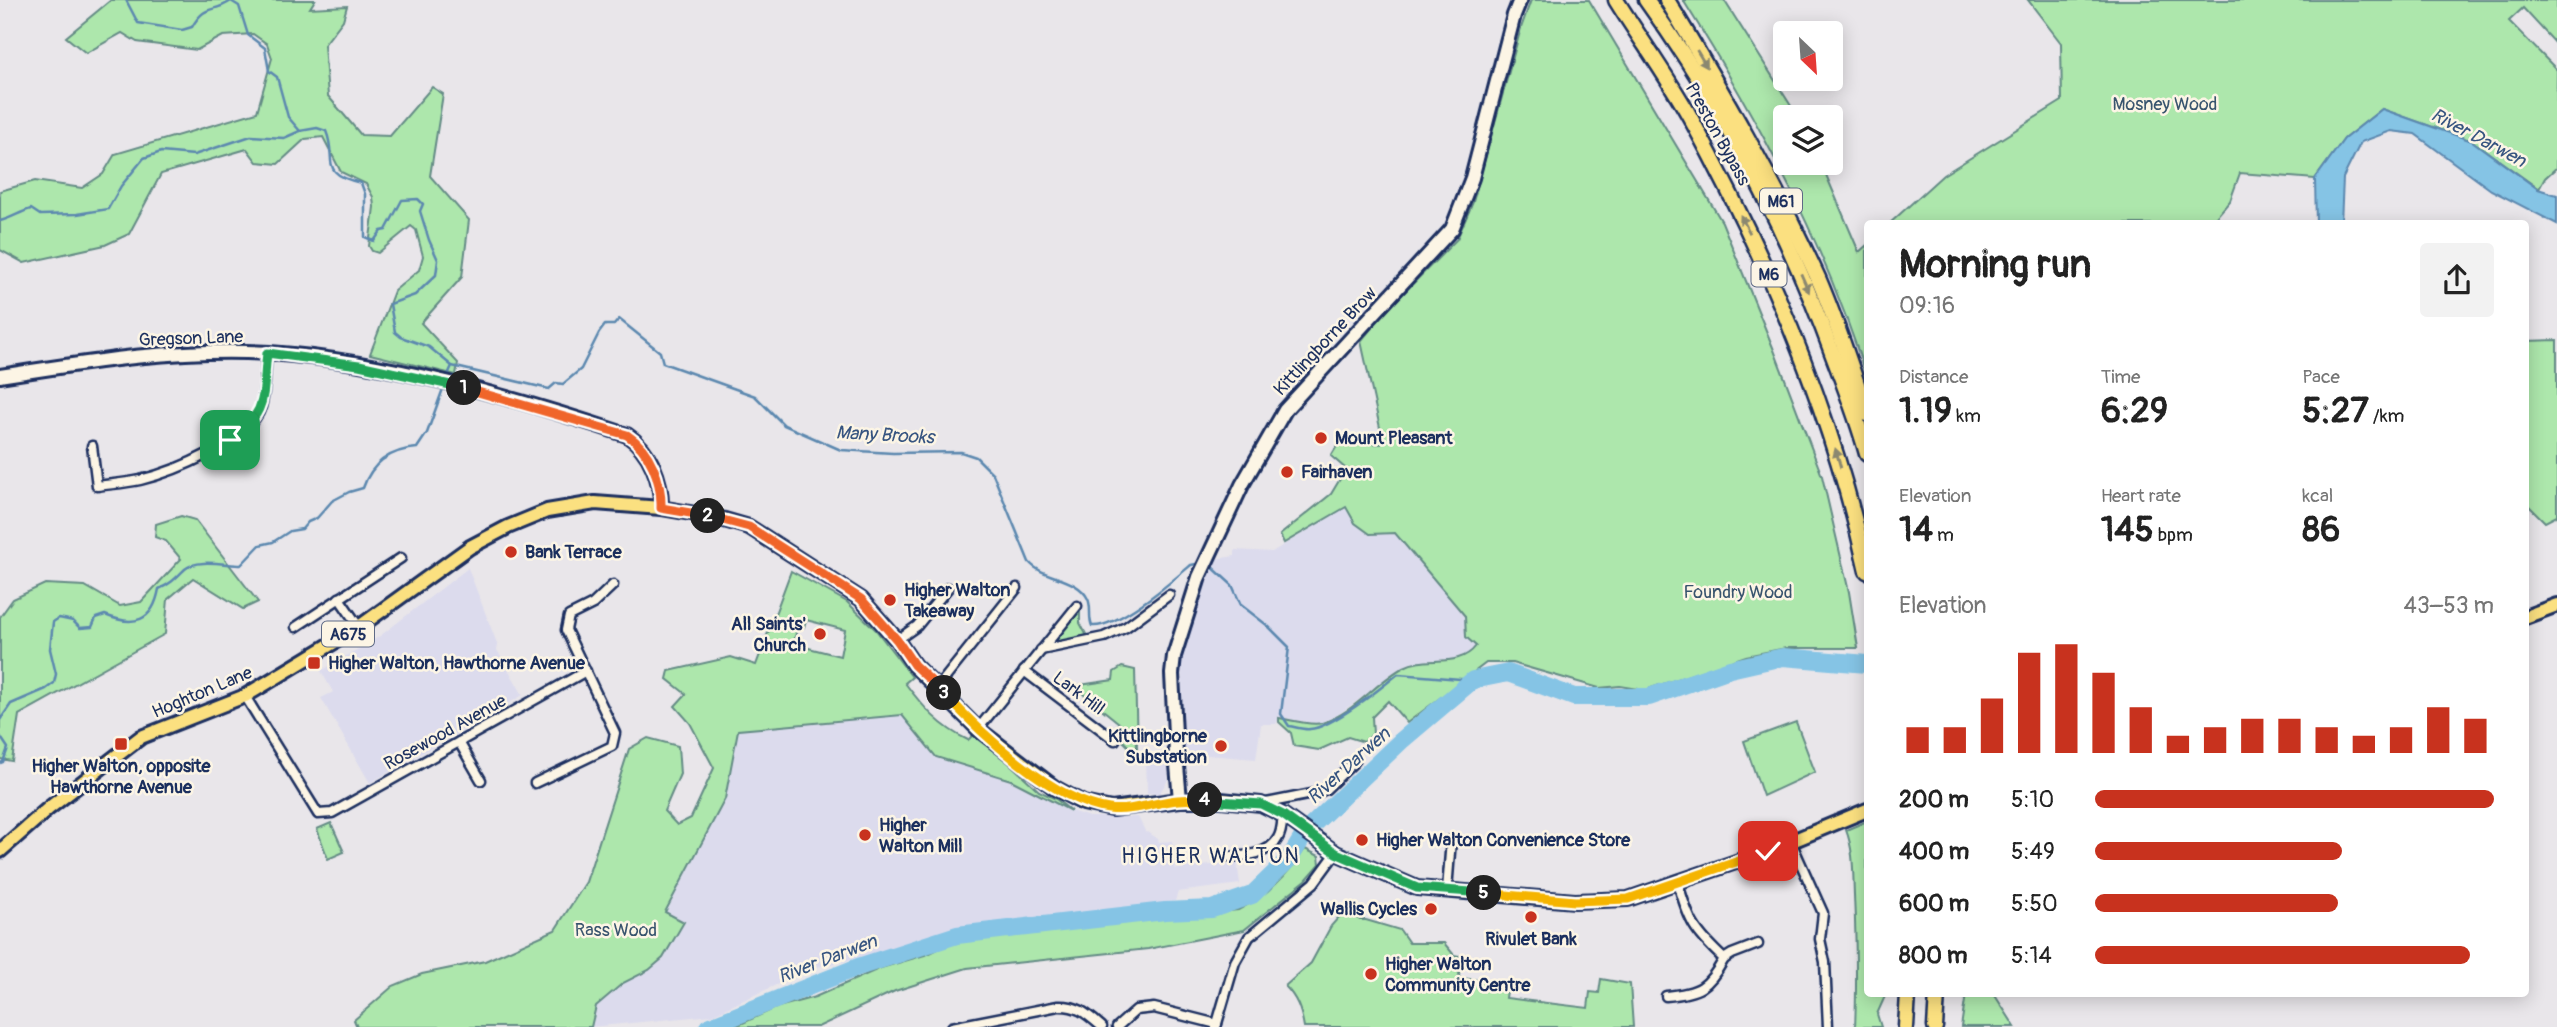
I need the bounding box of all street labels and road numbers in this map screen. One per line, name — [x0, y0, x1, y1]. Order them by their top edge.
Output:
street label: Preston Bypass — [1680, 79, 1755, 190]
road number: M61 — [1760, 188, 1802, 214]
road number: M6 — [1752, 262, 1786, 286]
street label: Kittlingborne Brow — [1269, 282, 1382, 401]
street label: Gregson Lane — [138, 325, 244, 352]
road number: A675 — [322, 622, 374, 646]
street label: Hoghton Lane — [149, 661, 256, 724]
street label: Lark Hill — [1048, 666, 1109, 720]
street label: Rosewood Avenue — [380, 689, 511, 776]

